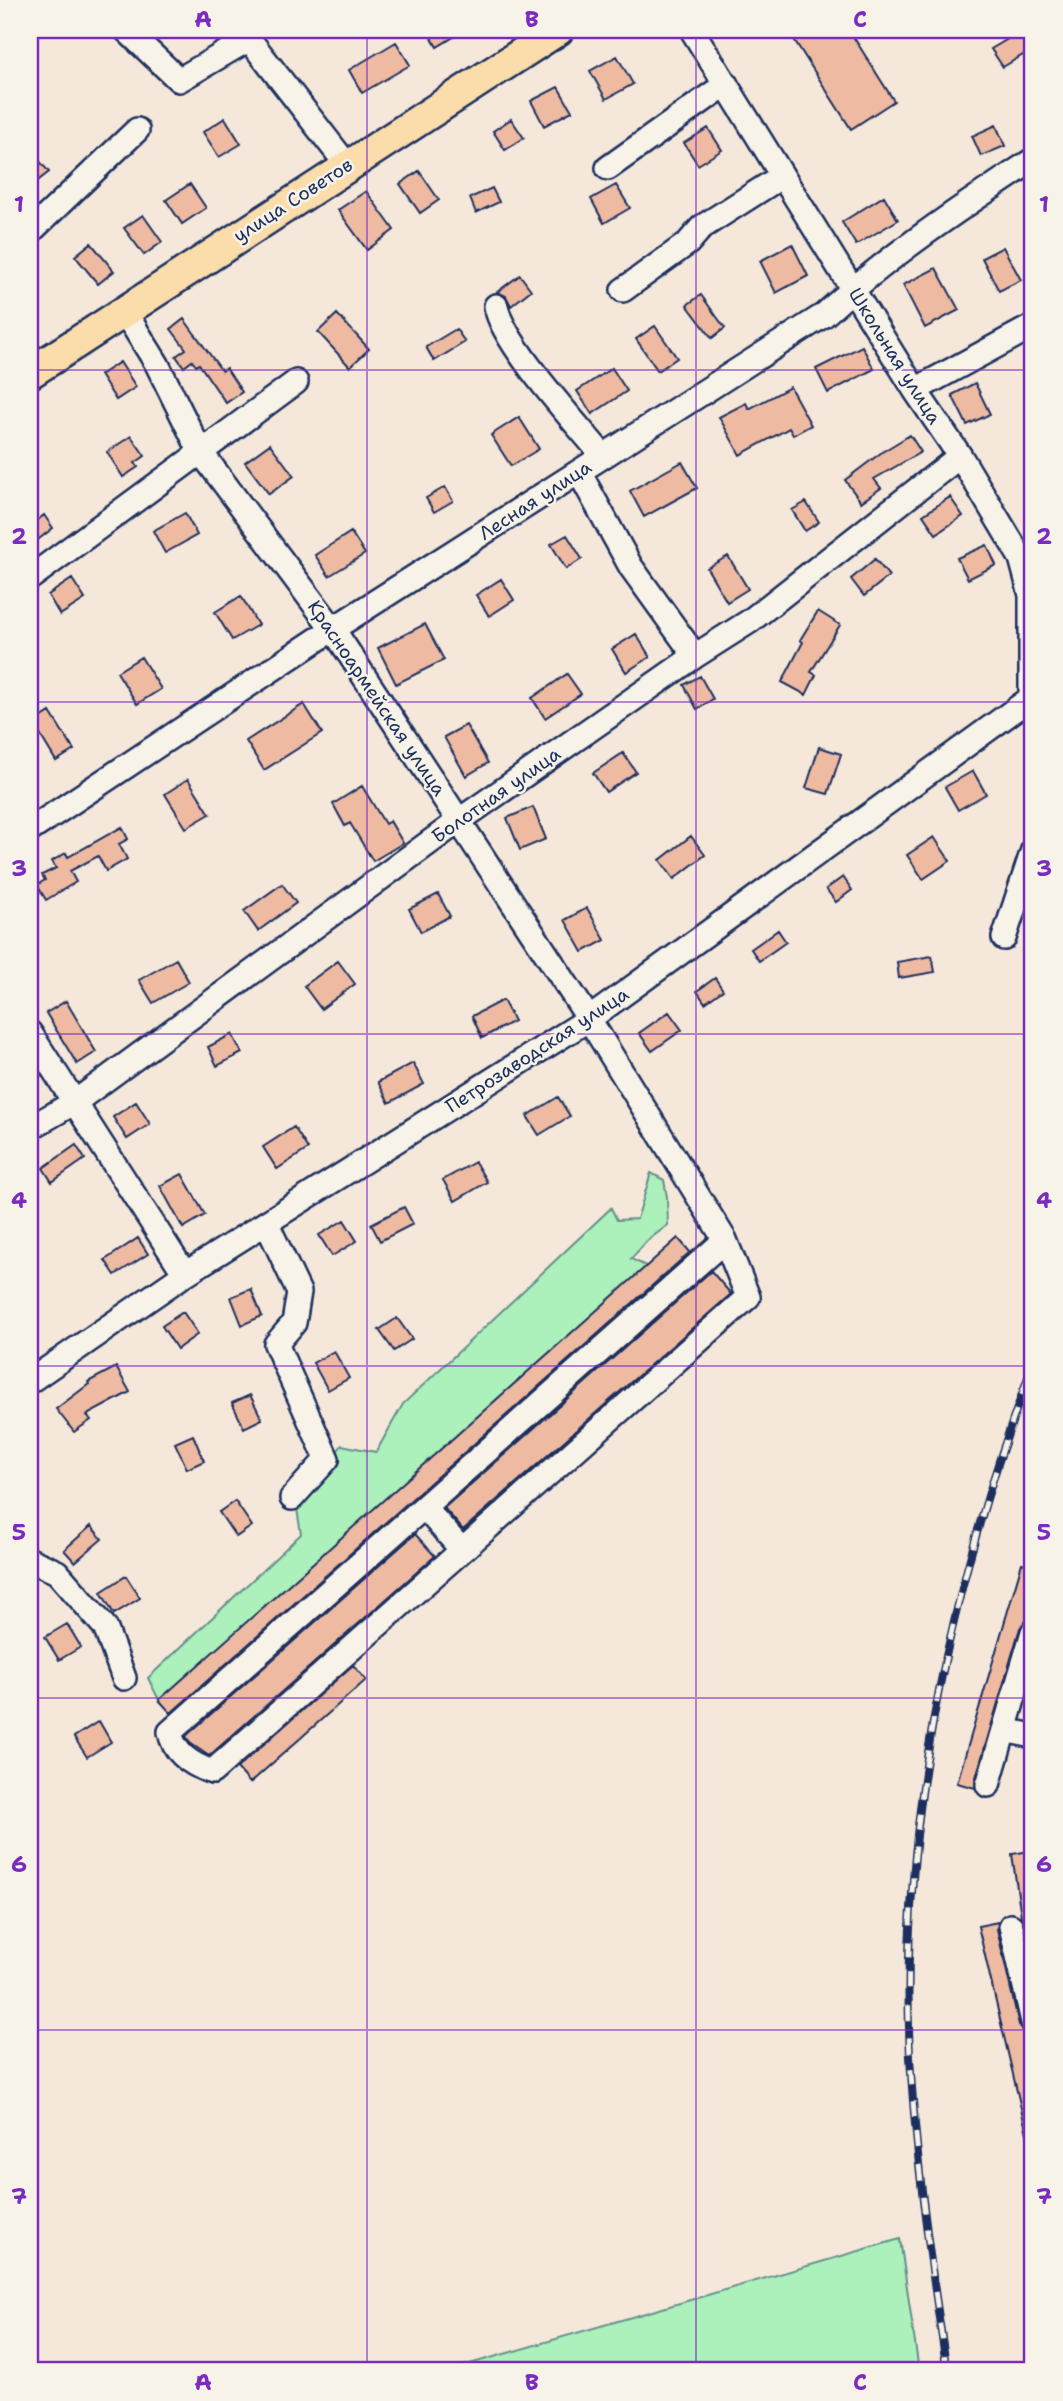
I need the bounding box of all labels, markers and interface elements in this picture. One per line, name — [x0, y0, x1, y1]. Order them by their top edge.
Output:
text: A — [194, 4, 212, 34]
text: B — [525, 4, 539, 34]
text: C — [853, 4, 867, 34]
street label: улица Советов — [229, 152, 357, 248]
text: 1 — [14, 189, 24, 219]
text: 1 — [1039, 189, 1049, 219]
street label: Школьная улица — [843, 283, 947, 429]
street label: Лесная улица — [474, 454, 596, 546]
text: 2 — [11, 521, 27, 551]
text: 2 — [1036, 521, 1052, 551]
street label: Красноармейская улица — [302, 595, 452, 801]
street label: Болотная улица — [427, 741, 565, 849]
text: 3 — [11, 853, 27, 883]
text: 3 — [1036, 853, 1052, 883]
street label: Петрозаводская улица — [441, 981, 633, 1119]
text: 4 — [11, 1185, 27, 1215]
text: 4 — [1036, 1185, 1052, 1215]
text: 5 — [12, 1517, 26, 1547]
text: 5 — [1037, 1517, 1051, 1547]
text: 6 — [11, 1849, 27, 1879]
text: 6 — [1036, 1849, 1052, 1879]
text: 7 — [11, 2181, 27, 2211]
text: 7 — [1036, 2181, 1052, 2211]
text: A — [194, 2367, 212, 2397]
text: B — [525, 2367, 539, 2397]
text: C — [853, 2367, 867, 2397]

